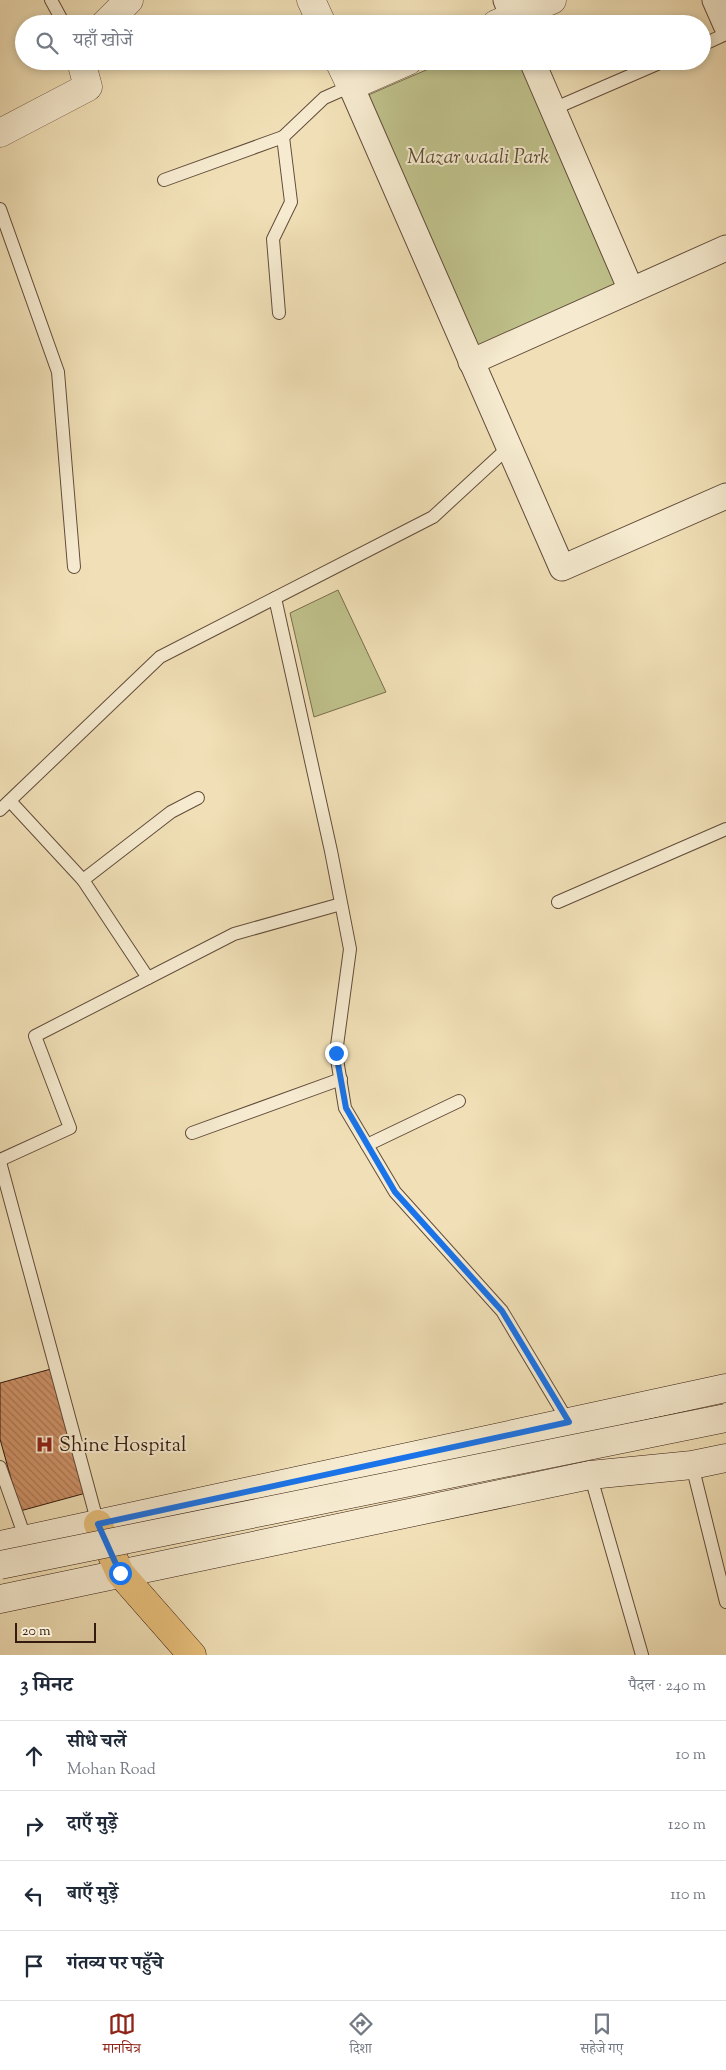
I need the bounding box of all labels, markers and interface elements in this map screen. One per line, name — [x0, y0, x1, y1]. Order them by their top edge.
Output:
search box — [15, 15, 711, 70]
text: यहाँ खोजें — [73, 28, 133, 55]
icon: search — [33, 29, 61, 57]
park label: Mazar waali Park — [407, 144, 549, 173]
route end — [325, 1042, 348, 1065]
place label: Shine Hospital — [59, 1432, 187, 1461]
hospital icon: Shine Hospital — [35, 1434, 55, 1454]
route start — [109, 1562, 132, 1585]
scale bar — [15, 1620, 96, 1643]
text: 20 m — [22, 1622, 51, 1642]
text: 3 मिनट — [20, 1671, 73, 1701]
text: पैदल · 240 m — [628, 1675, 706, 1698]
text: सीधे चलें — [67, 1729, 126, 1756]
icon: ahead — [20, 1742, 48, 1770]
text: 10 m — [676, 1744, 706, 1767]
text: Mohan Road — [67, 1759, 156, 1782]
text: दाएँ मुड़ें — [67, 1811, 118, 1838]
icon: right — [20, 1812, 48, 1840]
text: 120 m — [668, 1814, 706, 1837]
text: बाएँ मुड़ें — [67, 1881, 118, 1908]
icon: left — [20, 1882, 48, 1910]
text: 110 m — [670, 1884, 706, 1907]
text: गंतव्य पर पहुँचे — [67, 1951, 163, 1978]
icon: arrive — [20, 1952, 48, 1980]
tab: मानचित्र — [103, 2010, 141, 2062]
tab: दिशा — [347, 2010, 375, 2062]
tab: सहेजे गए — [580, 2010, 623, 2062]

